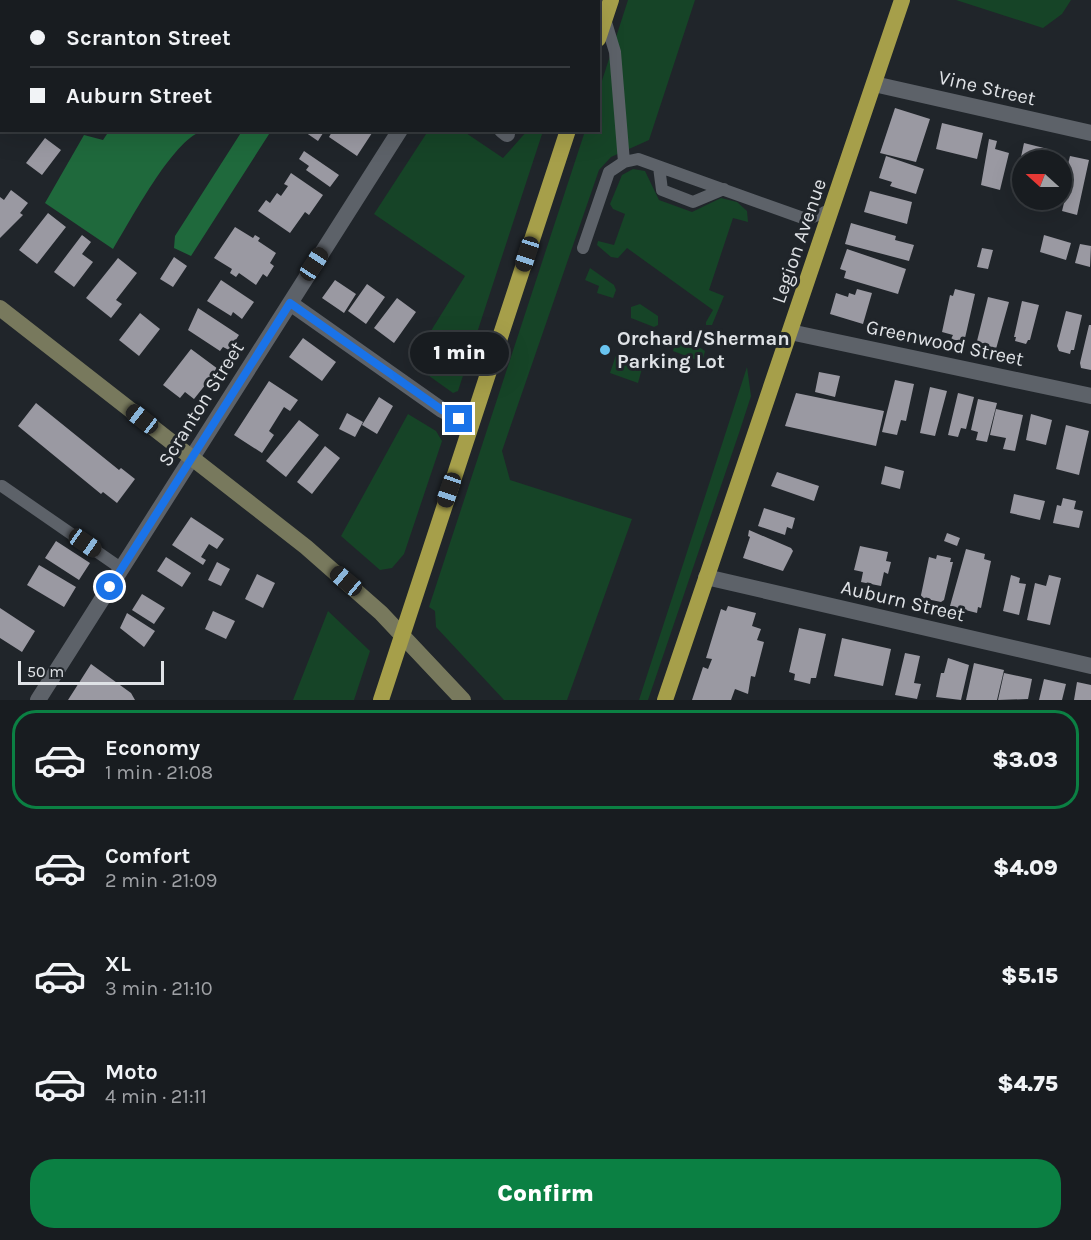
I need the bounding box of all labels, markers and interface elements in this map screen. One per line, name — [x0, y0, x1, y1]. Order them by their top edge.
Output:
text: Scranton Street — [66, 25, 231, 51]
street label: Vine Street — [936, 66, 1038, 110]
text: Auburn Street — [66, 83, 212, 109]
north arrow — [1012, 150, 1072, 210]
map controls — [1012, 150, 1072, 210]
street label: Legion Avenue — [767, 176, 831, 306]
car — [513, 234, 541, 274]
car — [297, 244, 331, 284]
street label: Greenwood Street — [864, 315, 1026, 371]
place label: Orchard/Sherman Parking Lot — [617, 327, 790, 373]
callout: 1 min — [410, 332, 508, 374]
street label: Scranton Street — [153, 337, 249, 471]
text: 1 min — [433, 341, 486, 364]
marker: Orchard/Sherman Parking Lot — [598, 343, 612, 357]
car — [122, 401, 162, 437]
route end — [445, 405, 472, 432]
car — [435, 470, 463, 510]
car — [65, 525, 105, 561]
car — [326, 563, 366, 599]
route start — [96, 573, 123, 600]
street label: Auburn Street — [839, 576, 968, 627]
scale bar — [18, 658, 164, 686]
text: 50 m — [27, 662, 64, 681]
icon: car — [33, 733, 87, 787]
text: Economy — [105, 735, 200, 761]
text: $3.03 — [992, 747, 1058, 773]
text: 1 min · 21:08 — [105, 761, 213, 784]
icon: car — [33, 841, 87, 895]
text: Comfort — [105, 843, 190, 869]
text: $4.09 — [993, 855, 1058, 881]
text: 2 min · 21:09 — [105, 869, 217, 892]
icon: car — [33, 949, 87, 1003]
text: XL — [105, 951, 131, 977]
text: $5.15 — [1001, 963, 1058, 989]
text: 3 min · 21:10 — [105, 977, 213, 1000]
icon: car — [33, 1057, 87, 1111]
text: Moto — [105, 1059, 158, 1085]
text: $4.75 — [997, 1071, 1058, 1097]
text: 4 min · 21:11 — [105, 1085, 207, 1108]
button: Confirm — [30, 1159, 1061, 1228]

